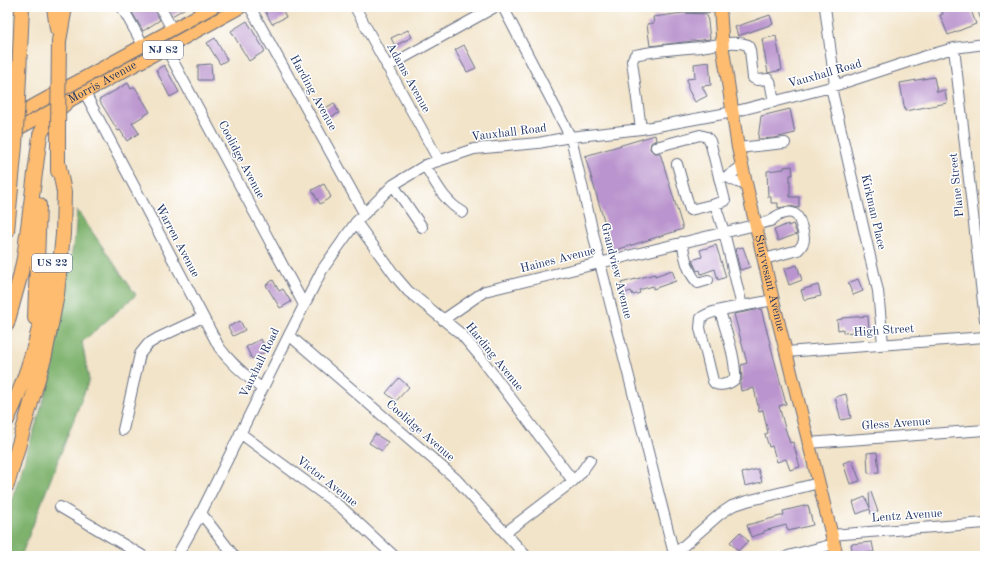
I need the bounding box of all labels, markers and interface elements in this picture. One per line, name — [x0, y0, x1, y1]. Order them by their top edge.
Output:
road number: NJ 82 — [143, 41, 183, 59]
street label: Adams Avenue — [384, 41, 432, 115]
street label: Harding Avenue — [287, 53, 339, 133]
street label: Vauxhall Road — [787, 58, 863, 90]
street label: Morris Avenue — [66, 59, 139, 106]
street label: Coolidge Avenue — [215, 119, 267, 201]
street label: Vauxhall Road — [471, 122, 547, 144]
street label: Plane Street — [948, 152, 966, 218]
street label: Kirkman Place — [859, 173, 888, 251]
street label: Warren Avenue — [153, 202, 202, 280]
street label: Grandview Avenue — [598, 222, 634, 321]
street label: Stuyvesant Avenue — [752, 234, 787, 333]
street label: Haines Avenue — [519, 245, 597, 275]
road number: US 22 — [32, 254, 72, 272]
street label: Harding Avenue — [463, 320, 525, 394]
street label: High Street — [853, 323, 915, 339]
street label: Vauxhall Road — [238, 326, 282, 400]
street label: Coolidge Avenue — [384, 398, 457, 464]
street label: Gless Avenue — [861, 416, 931, 432]
street label: Victor Avenue — [294, 455, 360, 510]
street label: Lentz Avenue — [871, 508, 943, 524]

